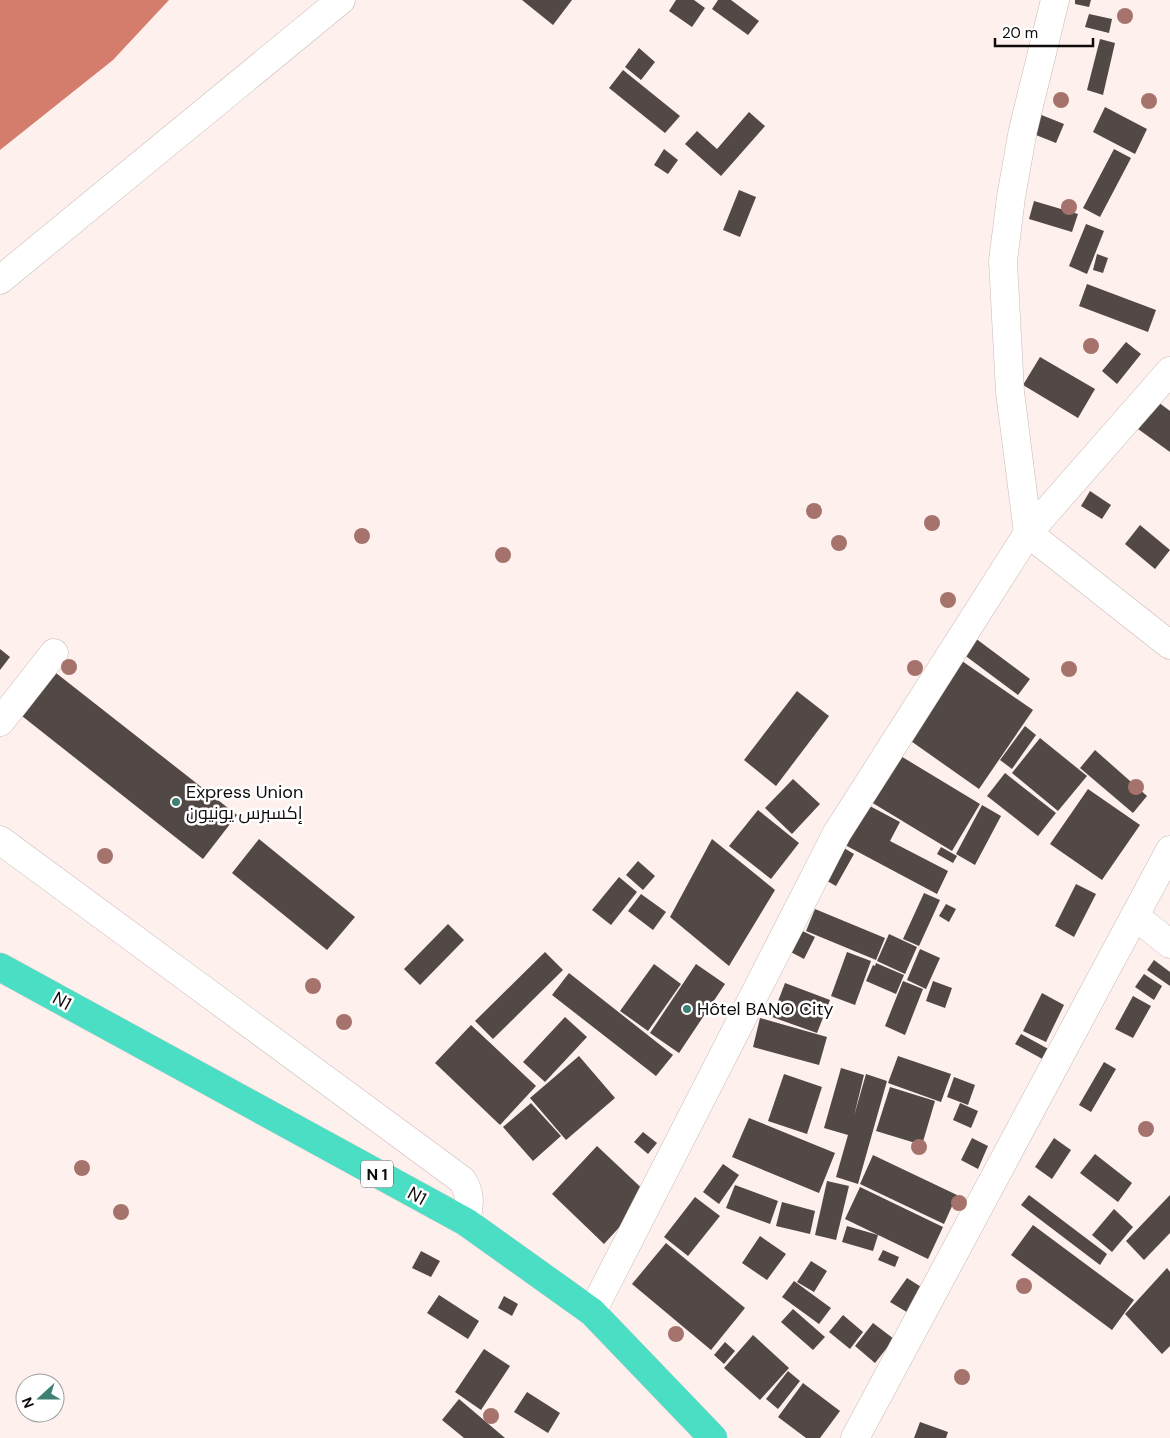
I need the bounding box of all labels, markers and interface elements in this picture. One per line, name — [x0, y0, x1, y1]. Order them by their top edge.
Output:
scale bar — [995, 15, 1092, 47]
text: 20 m — [1002, 23, 1038, 43]
place label: Express Union إكسبرس يونيون — [186, 780, 303, 825]
marker: Express Union إكسبرس يونيون — [170, 796, 182, 808]
street label: N1 — [48, 986, 76, 1016]
place label: Hôtel BANO City — [697, 997, 833, 1021]
marker: Hôtel BANO City — [681, 1003, 693, 1015]
road number: N 1 — [361, 1160, 393, 1188]
street label: N1 — [403, 1181, 431, 1211]
north arrow — [15, 1373, 65, 1423]
text: N — [18, 1395, 38, 1411]

